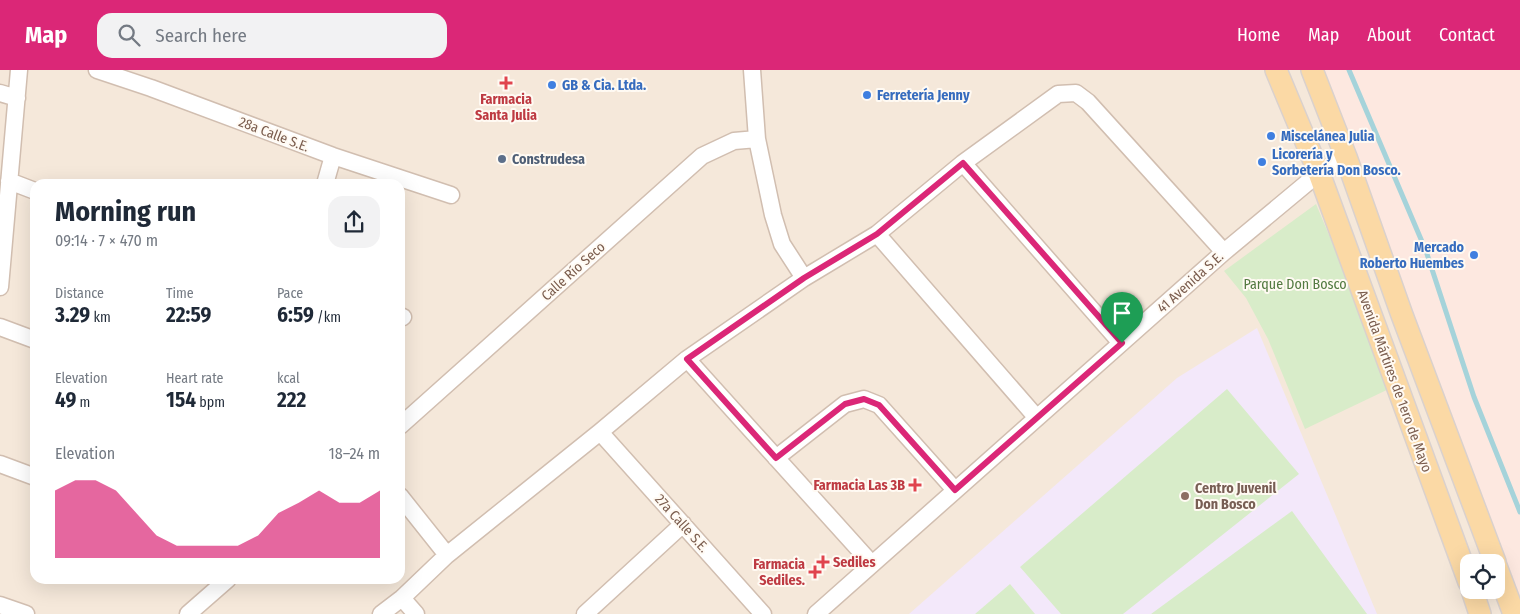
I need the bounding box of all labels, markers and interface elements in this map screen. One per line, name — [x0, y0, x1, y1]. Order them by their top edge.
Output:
search box — [97, 13, 447, 58]
text: Map — [25, 21, 67, 49]
icon: search — [115, 21, 143, 49]
text: Search here — [155, 24, 247, 47]
text: Home — [1237, 24, 1280, 46]
text: Map — [1308, 24, 1339, 46]
text: About — [1367, 24, 1411, 46]
text: Contact — [1439, 24, 1495, 46]
marker: Farmacia Santa Julia — [500, 77, 512, 89]
place label: GB & Cia. Ltda. — [562, 77, 646, 94]
marker: GB & Cia. Ltda. — [546, 79, 558, 91]
place label: Ferretería Jenny — [877, 87, 970, 104]
marker: Ferretería Jenny — [861, 89, 873, 101]
place label: Farmacia Santa Julia — [475, 91, 537, 124]
street label: 28a Calle S.E. — [236, 113, 311, 156]
place label: Miscelánea Julia — [1281, 128, 1374, 145]
marker: Miscelánea Julia — [1265, 130, 1277, 142]
place label: Licorería y Sorbetería Don Bosco. — [1272, 146, 1401, 179]
place label: Construdesa — [512, 151, 585, 168]
marker: Construdesa — [496, 153, 508, 165]
marker: Licorería y Sorbetería Don Bosco. — [1256, 156, 1268, 168]
text: Morning run — [55, 195, 196, 228]
button: share — [328, 196, 380, 248]
text: 09:14 · 7 × 470 m — [55, 231, 158, 250]
street label: Calle Río Seco — [538, 238, 609, 304]
place label: Mercado Roberto Huembes — [1360, 239, 1465, 272]
street label: 41 Avenida S.E. — [1154, 248, 1227, 317]
marker: Mercado Roberto Huembes — [1468, 249, 1480, 261]
park label: Parque Don Bosco — [1243, 276, 1347, 293]
text: Distance — [55, 285, 104, 302]
text: Time — [166, 285, 194, 302]
text: Pace — [277, 285, 303, 302]
street label: Avenida Mártires de 1ero de Mayo — [1354, 288, 1435, 475]
pin — [1101, 292, 1143, 343]
icon: arrive — [1108, 299, 1136, 327]
text: 3.29 — [55, 302, 90, 328]
text: 22:59 — [166, 302, 211, 328]
text: 6:59 — [277, 302, 314, 328]
text: km — [90, 309, 111, 326]
text: /km — [314, 309, 341, 326]
text: Elevation — [55, 370, 108, 387]
text: Heart rate — [166, 370, 223, 387]
text: kcal — [277, 370, 300, 387]
text: 49 — [55, 387, 76, 413]
text: 154 — [166, 387, 196, 413]
text: 222 — [277, 387, 306, 413]
text: m — [76, 394, 90, 411]
text: bpm — [196, 394, 225, 411]
text: Elevation — [55, 444, 115, 463]
text: 18–24 m — [329, 444, 380, 463]
place label: Farmacia Las 3B — [814, 477, 905, 494]
marker: Farmacia Las 3B — [909, 479, 921, 491]
place label: Centro Juvenil Don Bosco — [1195, 480, 1276, 513]
marker: Centro Juvenil Don Bosco — [1179, 490, 1191, 502]
street label: 27a Calle S.E. — [651, 491, 712, 556]
place label: Sediles — [833, 554, 876, 571]
map controls — [1460, 554, 1505, 599]
button: locate — [1460, 554, 1505, 599]
place label: Farmacia Sediles. — [753, 556, 805, 589]
marker: Sediles — [817, 556, 829, 568]
marker: Farmacia Sediles. — [809, 566, 821, 578]

